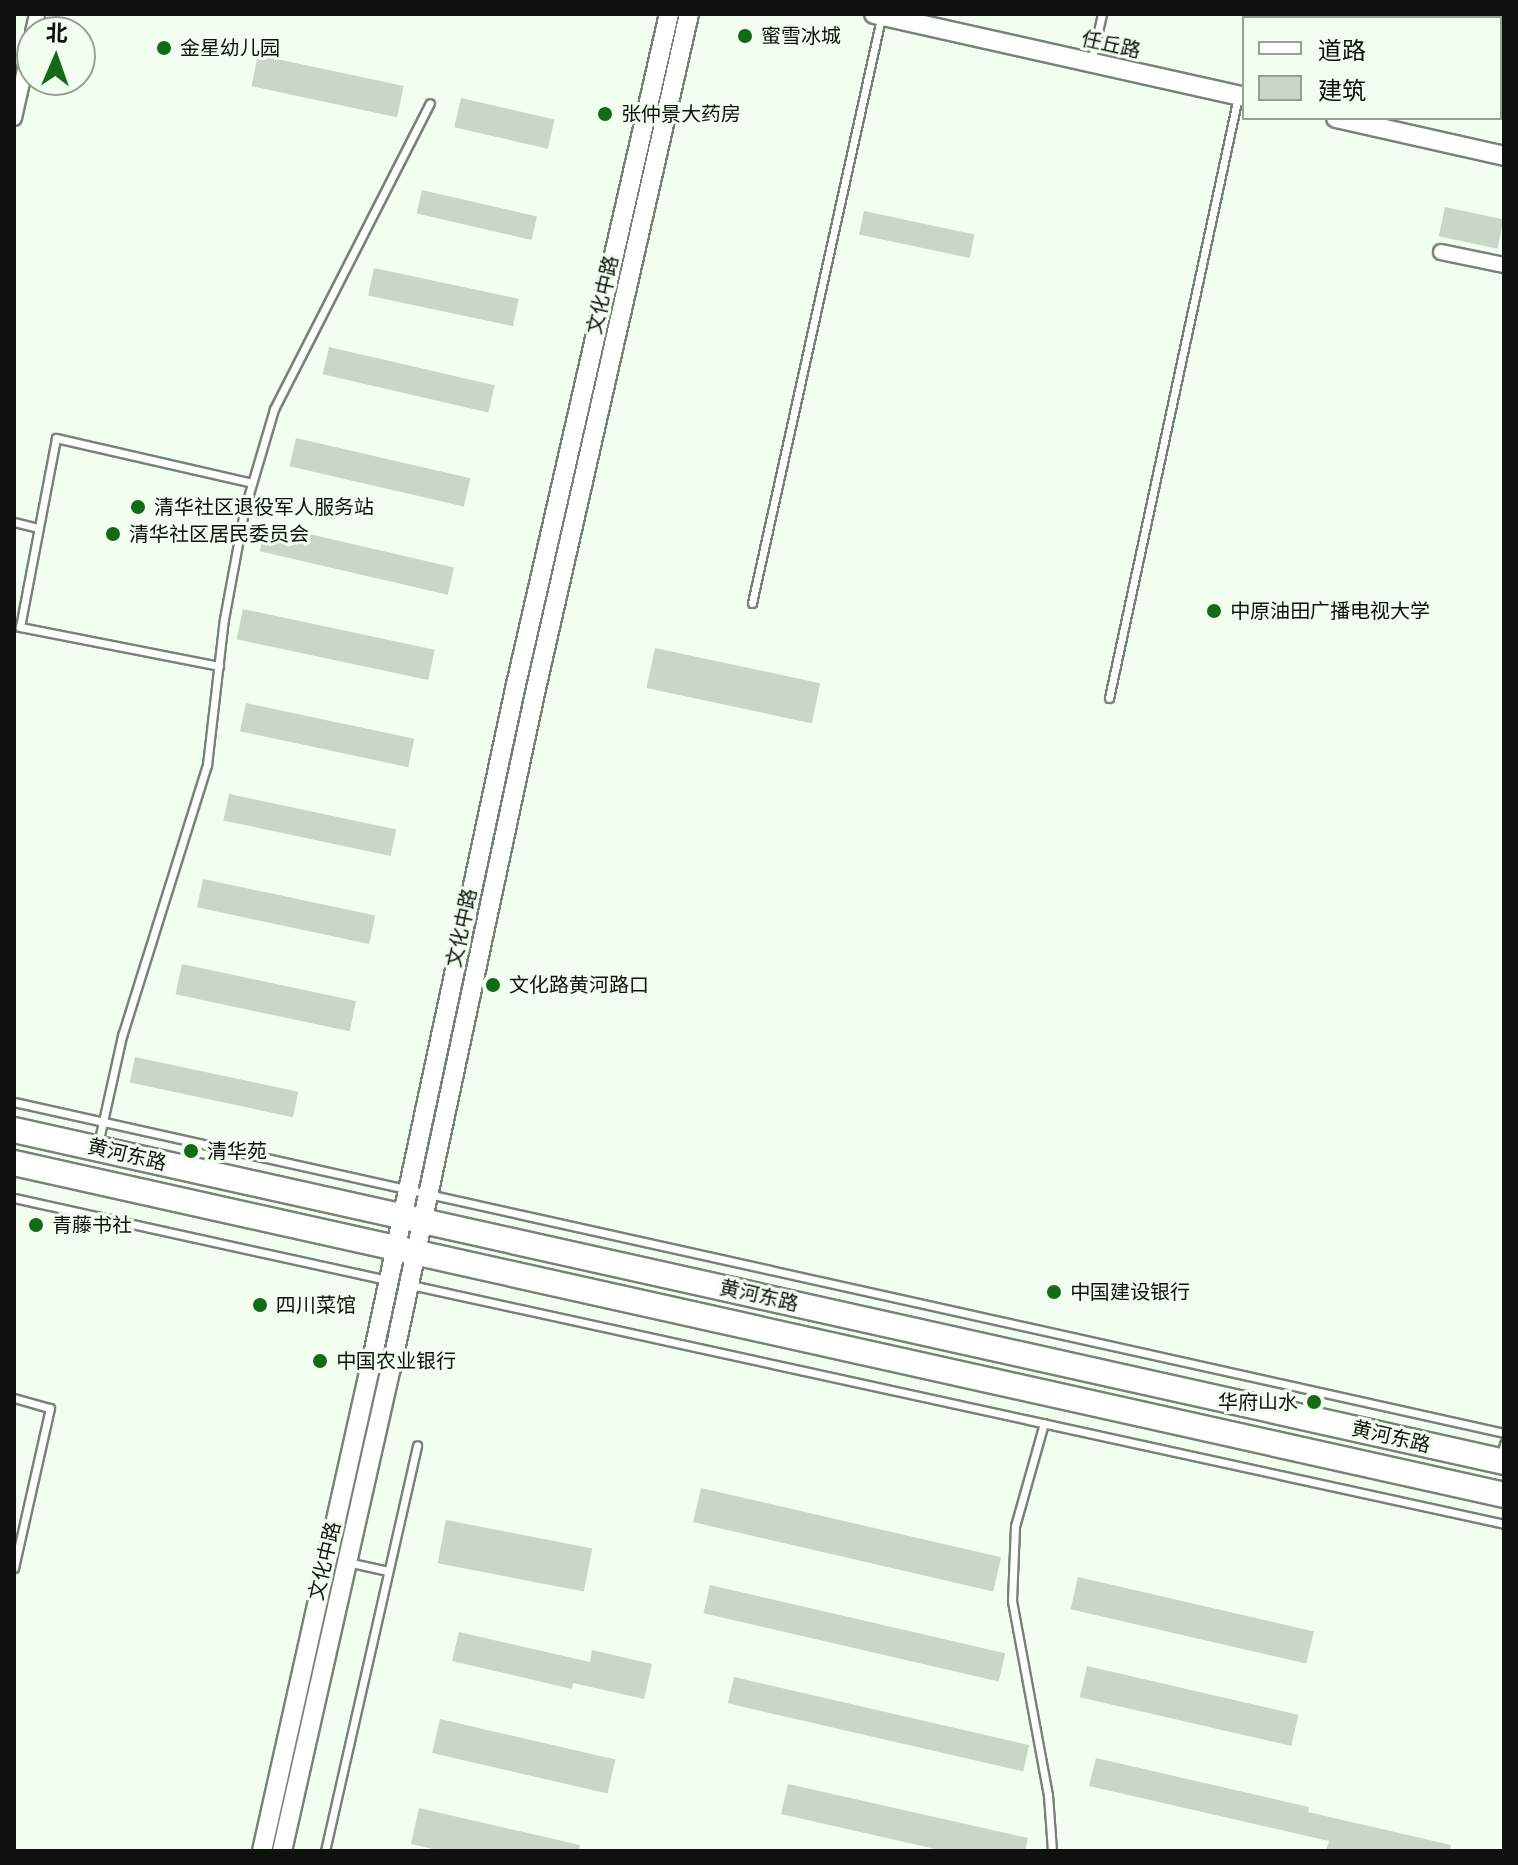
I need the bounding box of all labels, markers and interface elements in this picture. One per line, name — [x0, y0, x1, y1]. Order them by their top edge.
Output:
north arrow — [16, 16, 96, 96]
legend — [1242, 16, 1502, 120]
text: 北 — [45, 20, 68, 47]
place label: 蜜雪冰城 — [761, 24, 841, 48]
marker: 蜜雪冰城 — [736, 27, 754, 45]
street label: 任丘路 — [1079, 27, 1143, 63]
place label: 金星幼儿园 — [180, 36, 280, 60]
text: 道路 — [1318, 36, 1366, 65]
marker: 金星幼儿园 — [155, 39, 173, 57]
text: 建筑 — [1318, 76, 1366, 105]
place label: 张仲景大药房 — [621, 102, 741, 126]
marker: 张仲景大药房 — [596, 105, 614, 123]
street label: 文化中路 — [582, 253, 624, 337]
place label: 清华社区退役军人服务站 — [154, 495, 374, 519]
marker: 清华社区退役军人服务站 — [129, 498, 147, 516]
place label: 清华社区居民委员会 — [129, 522, 309, 546]
marker: 清华社区居民委员会 — [104, 525, 122, 543]
place label: 中原油田广播电视大学 — [1230, 599, 1430, 623]
marker: 中原油田广播电视大学 — [1205, 602, 1223, 620]
street label: 文化中路 — [442, 886, 482, 970]
place label: 文化路黄河路口 — [509, 973, 649, 997]
marker: 文化路黄河路口 — [484, 976, 502, 994]
street label: 黄河东路 — [85, 1134, 169, 1176]
place label: 清华苑 — [207, 1139, 267, 1163]
marker: 清华苑 — [182, 1142, 200, 1160]
place label: 青藤书社 — [52, 1213, 132, 1237]
marker: 青藤书社 — [27, 1216, 45, 1234]
street label: 黄河东路 — [717, 1275, 801, 1317]
place label: 中国建设银行 — [1070, 1280, 1190, 1304]
marker: 中国建设银行 — [1045, 1283, 1063, 1301]
place label: 四川菜馆 — [276, 1293, 356, 1317]
marker: 四川菜馆 — [251, 1296, 269, 1314]
place label: 中国农业银行 — [336, 1349, 456, 1373]
marker: 中国农业银行 — [311, 1352, 329, 1370]
place label: 华府山水 — [1218, 1390, 1298, 1414]
marker: 华府山水 — [1305, 1393, 1323, 1411]
street label: 黄河东路 — [1349, 1416, 1433, 1458]
street label: 文化中路 — [304, 1519, 346, 1603]

